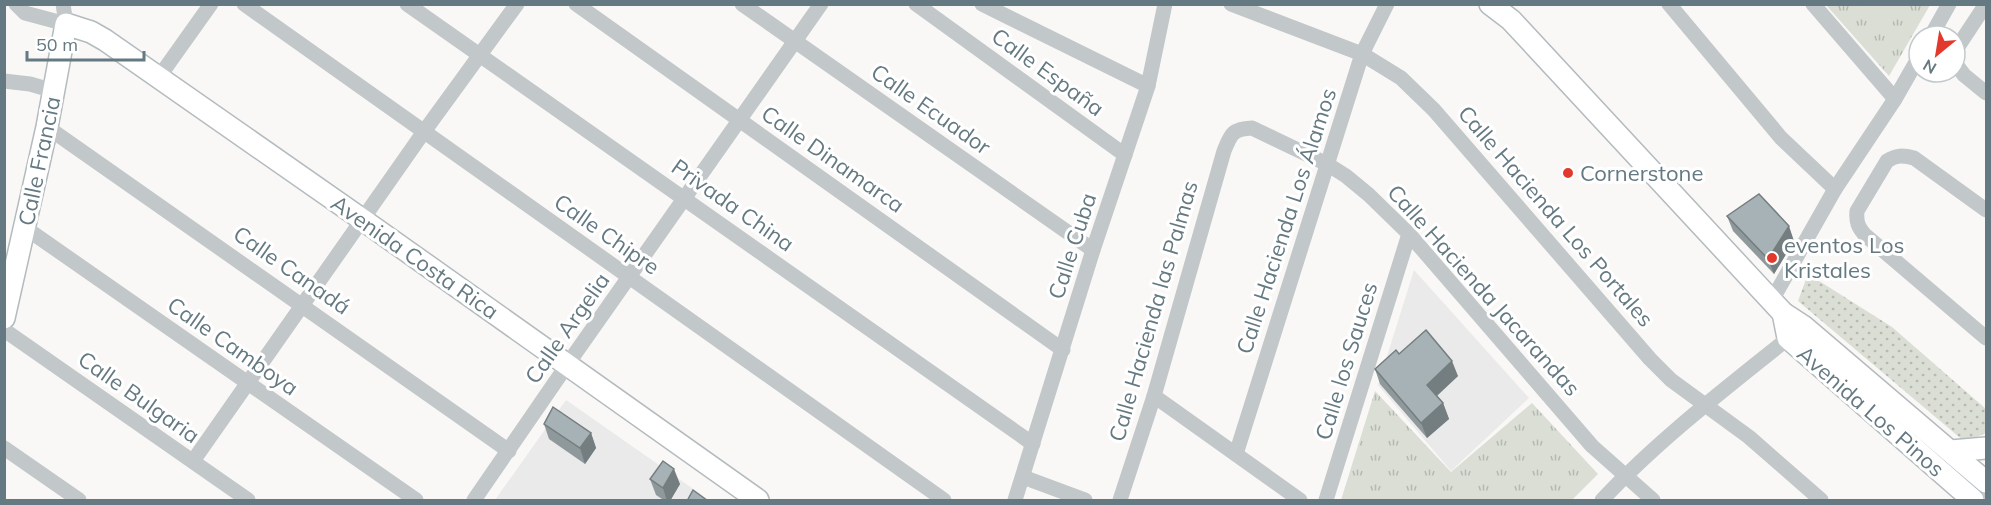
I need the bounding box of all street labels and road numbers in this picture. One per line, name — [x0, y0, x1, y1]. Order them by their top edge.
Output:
street label: Calle España — [986, 22, 1110, 122]
street label: Calle Ecuador — [866, 58, 996, 160]
street label: Calle Hacienda Los Álamos — [1230, 85, 1342, 357]
street label: Calle Francia — [12, 94, 66, 228]
street label: Calle Dinamarca — [756, 99, 910, 219]
street label: Calle Hacienda Los Portales — [1452, 100, 1660, 332]
street label: Privada China — [666, 152, 800, 258]
street label: Calle Hacienda las Palmas — [1102, 177, 1204, 445]
street label: Calle Hacienda Jacarandas — [1382, 178, 1586, 402]
street label: Calle Chipre — [549, 187, 665, 281]
street label: Avenida Costa Rica — [326, 189, 504, 325]
street label: Calle Cuba — [1042, 189, 1102, 303]
street label: Calle Canadá — [228, 219, 356, 321]
street label: Calle Argelia — [519, 267, 615, 389]
street label: Calle los Sauces — [1309, 279, 1383, 443]
street label: Calle Camboya — [162, 290, 304, 402]
street label: Avenida Los Pinos — [1791, 339, 1951, 483]
street label: Calle Bulgaria — [73, 345, 205, 449]

